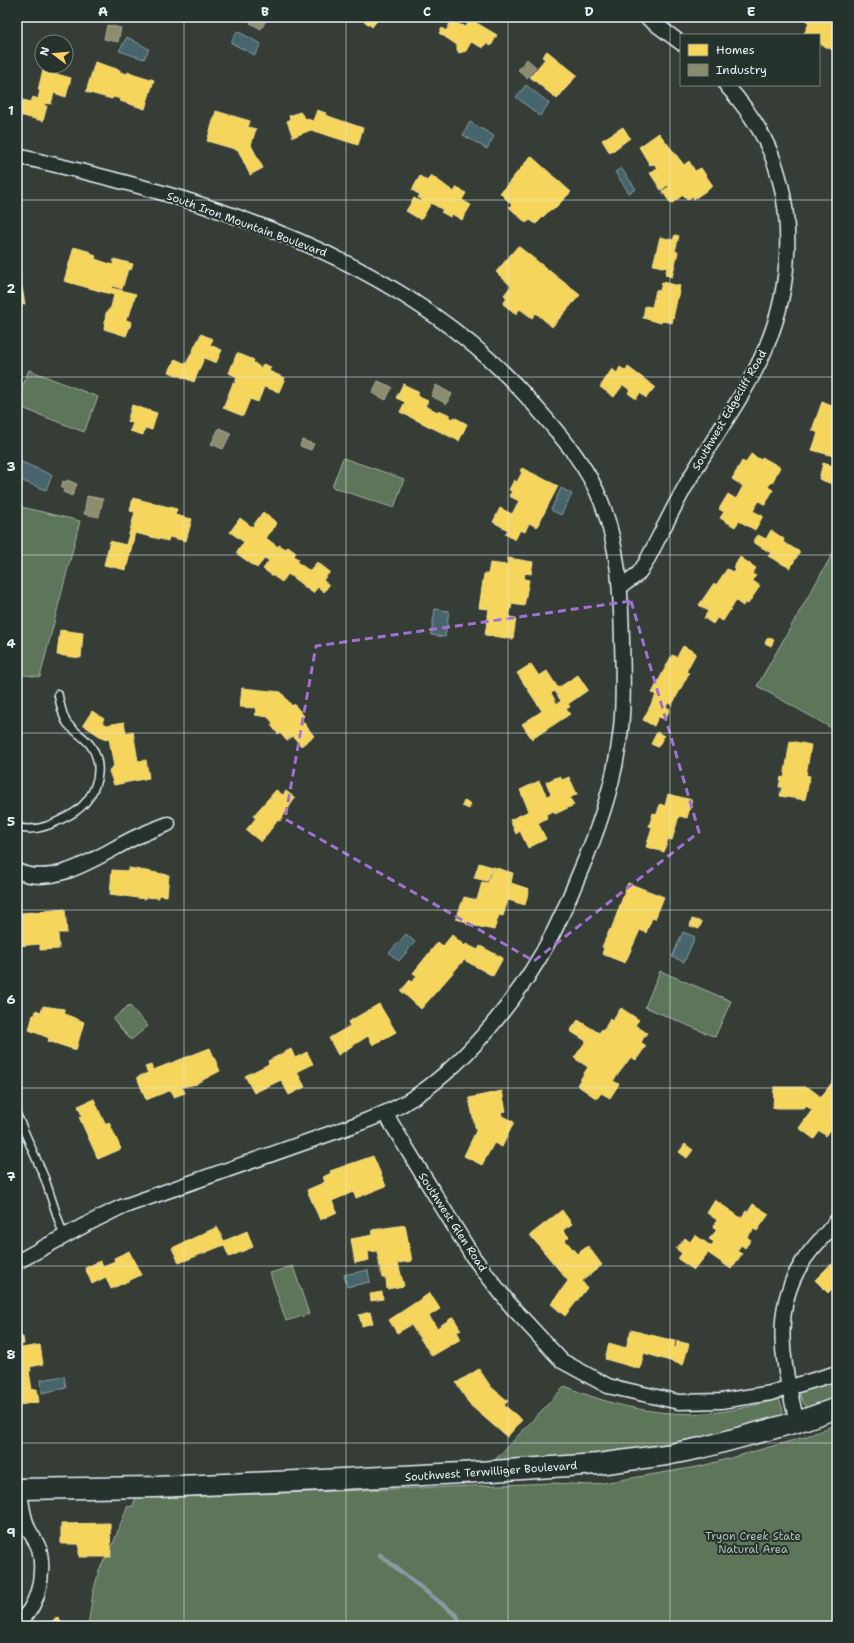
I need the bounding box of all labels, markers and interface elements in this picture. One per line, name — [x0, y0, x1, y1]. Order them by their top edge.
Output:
text: A — [98, 3, 108, 20]
text: B — [261, 3, 269, 20]
text: C — [423, 3, 431, 20]
text: D — [584, 3, 594, 20]
text: E — [747, 3, 756, 20]
north arrow — [34, 34, 74, 74]
legend — [680, 34, 820, 86]
text: Homes — [716, 42, 755, 58]
text: N — [36, 45, 53, 58]
text: Industry — [716, 62, 767, 78]
text: 1 — [8, 102, 14, 119]
street label: South Iron Mountain Boulevard — [165, 188, 329, 260]
text: 2 — [6, 280, 16, 297]
street label: Southwest Edgecliff Road — [689, 347, 770, 473]
text: 3 — [6, 458, 16, 475]
text: 4 — [6, 635, 16, 652]
text: 5 — [7, 813, 15, 830]
text: 6 — [6, 991, 16, 1008]
text: 7 — [6, 1168, 16, 1185]
street label: Southwest Glen Road — [415, 1170, 490, 1275]
text: 8 — [6, 1346, 16, 1363]
street label: Southwest Terwilliger Boulevard — [404, 1458, 578, 1485]
text: 9 — [6, 1524, 16, 1541]
park label: Tryon Creek State Natural Area — [705, 1529, 801, 1557]

